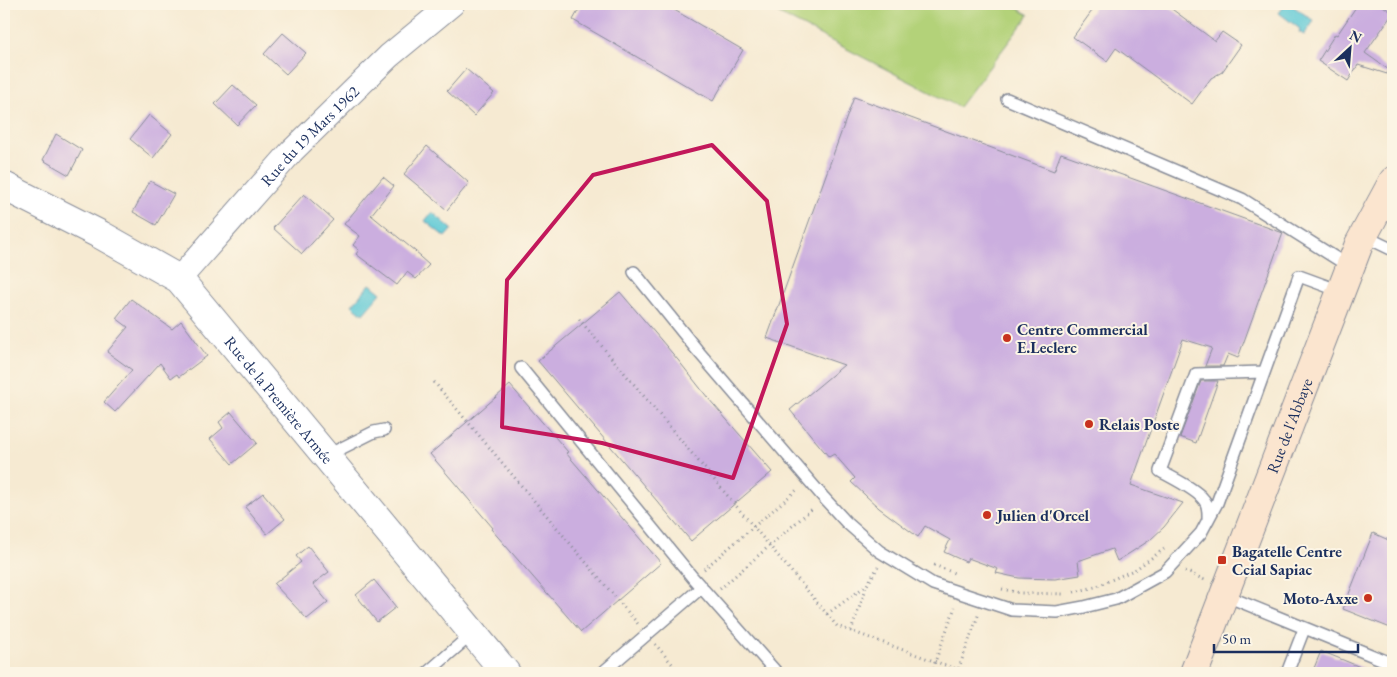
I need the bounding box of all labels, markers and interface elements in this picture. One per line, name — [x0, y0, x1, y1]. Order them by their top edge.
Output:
north arrow — [1324, 22, 1374, 72]
text: N — [1347, 26, 1365, 47]
street label: Rue du 19 Mars 1962 — [256, 81, 364, 191]
place label: Centre Commercial E.Leclerc — [1017, 319, 1148, 358]
street label: Rue de la Première Armée — [220, 332, 338, 468]
marker: Centre Commercial E.Leclerc — [1001, 332, 1013, 344]
street label: Rue de l'Abbaye — [1262, 375, 1317, 476]
place label: Relais Poste — [1099, 414, 1180, 435]
marker: Relais Poste — [1083, 418, 1095, 430]
place label: Julien d'Orcel — [995, 505, 1090, 526]
marker: Julien d'Orcel — [981, 509, 993, 521]
place label: Bagatelle Centre Ccial Sapiac — [1232, 541, 1342, 580]
marker: Bagatelle Centre Ccial Sapiac — [1216, 554, 1228, 566]
place label: Moto-Axxe — [1283, 588, 1358, 609]
marker: Moto-Axxe — [1362, 592, 1374, 604]
scale bar — [1214, 622, 1358, 654]
text: 50 m — [1222, 629, 1251, 648]

